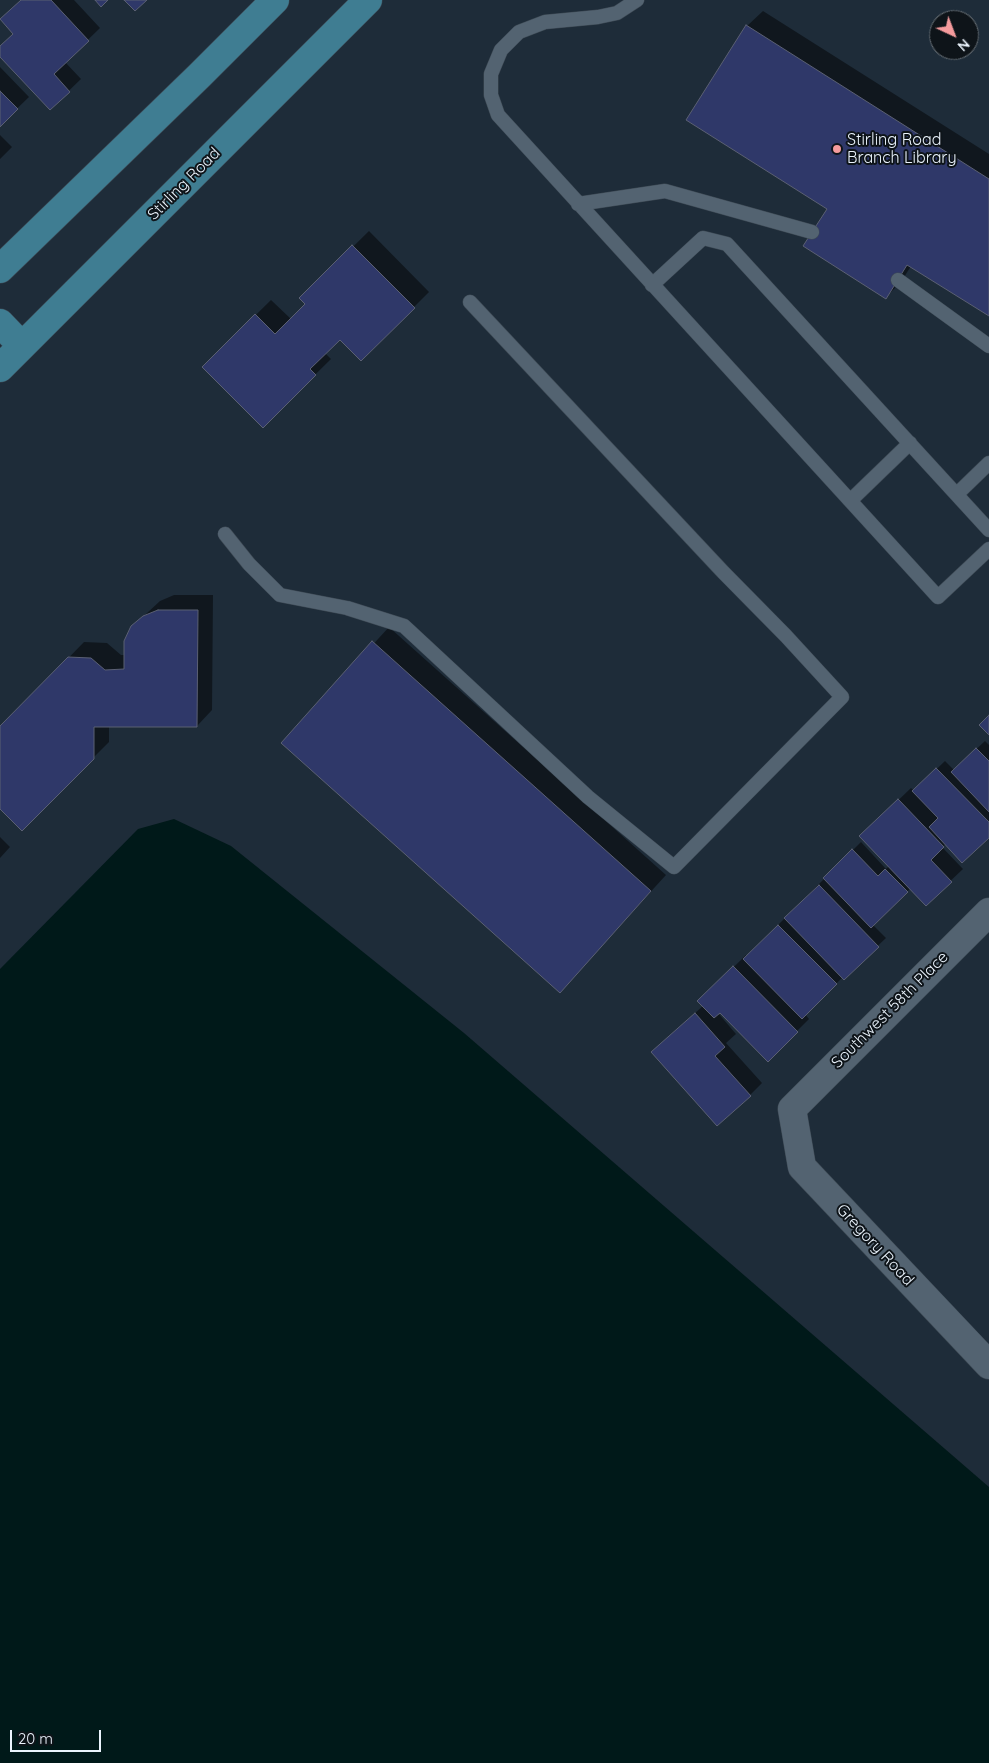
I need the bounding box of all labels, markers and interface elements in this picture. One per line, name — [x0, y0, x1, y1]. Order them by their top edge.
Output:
north arrow — [929, 10, 979, 60]
text: N — [954, 35, 973, 55]
place label: Stirling Road Branch Library — [847, 130, 957, 168]
marker: Stirling Road Branch Library — [831, 143, 843, 155]
street label: Stirling Road — [144, 144, 224, 224]
street label: Southwest 58th Place — [828, 948, 952, 1072]
street label: Gregory Road — [832, 1200, 918, 1290]
scale bar — [12, 1720, 104, 1752]
text: 20 m — [18, 1729, 53, 1748]

